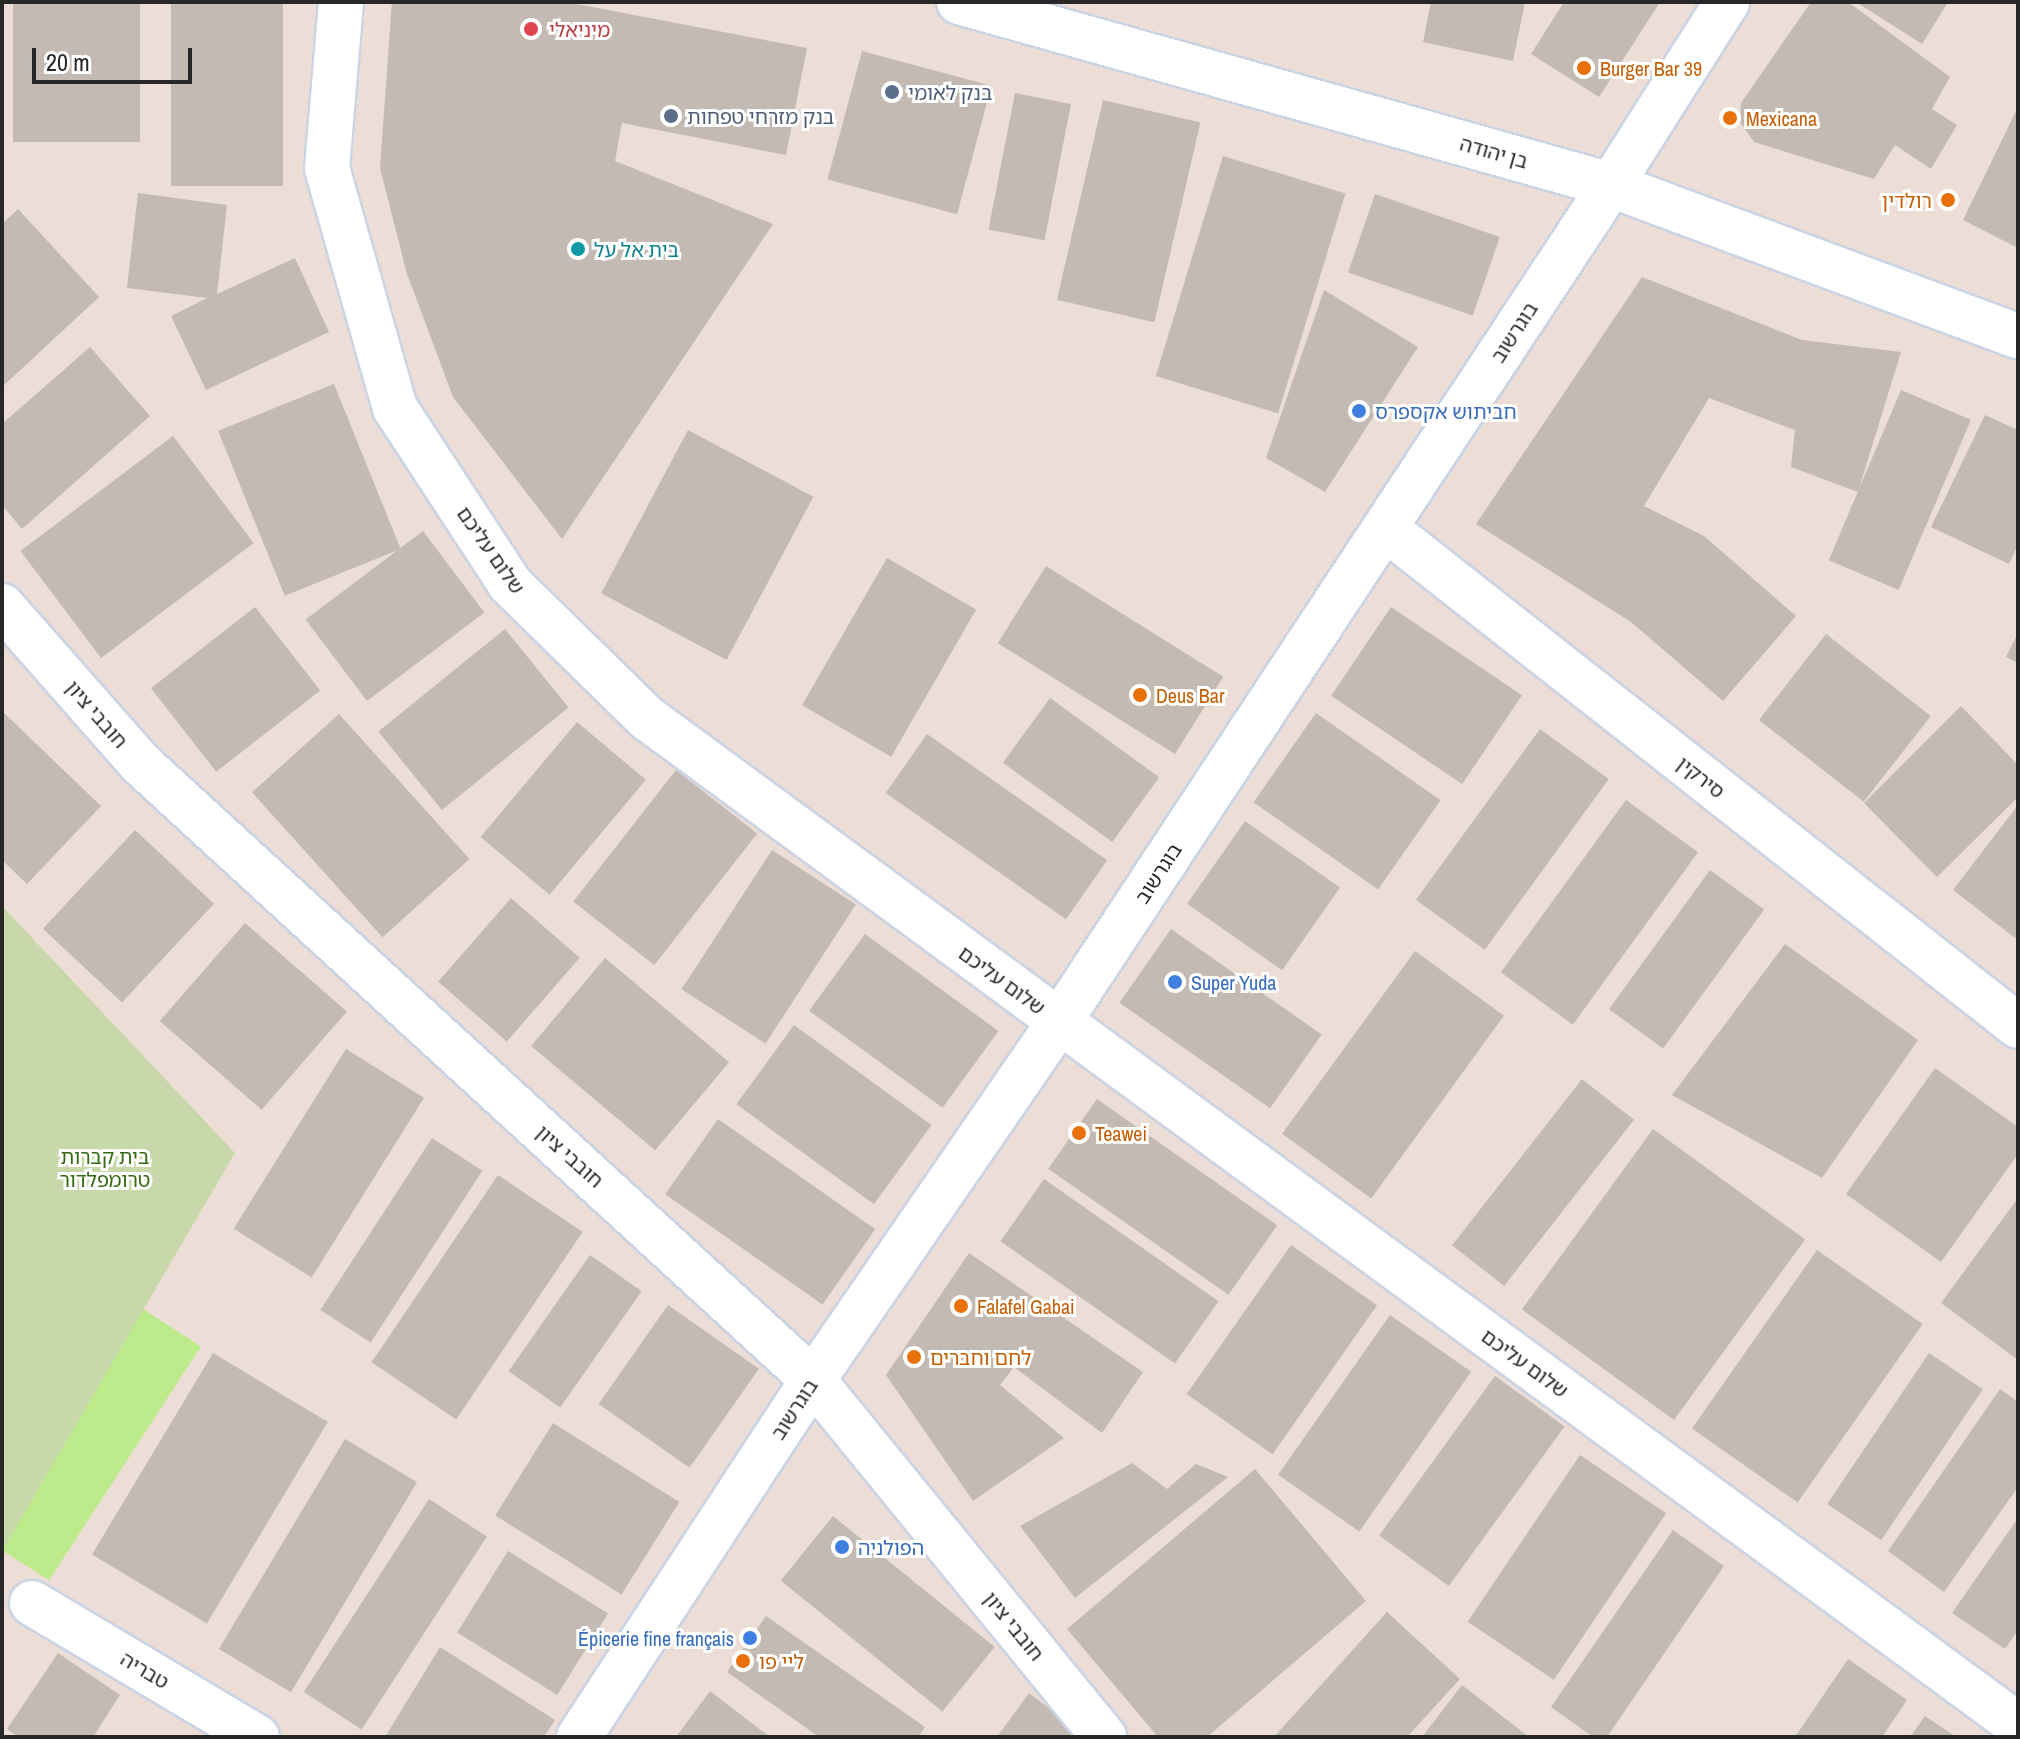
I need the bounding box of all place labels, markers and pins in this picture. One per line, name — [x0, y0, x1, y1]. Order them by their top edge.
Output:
place label: מיניאלי — [549, 17, 610, 41]
marker: מיניאלי — [520, 18, 542, 40]
place label: Burger Bar 39 — [1600, 56, 1702, 80]
marker: Burger Bar 39 — [1575, 59, 1593, 77]
place label: בנק לאומי — [908, 80, 992, 104]
marker: בנק לאומי — [883, 83, 901, 101]
place label: בנק מזרחי טפחות — [687, 104, 834, 128]
place label: Mexicana — [1746, 106, 1817, 130]
marker: בנק מזרחי טפחות — [662, 107, 680, 125]
marker: Mexicana — [1721, 109, 1739, 127]
place label: רולדין — [1882, 188, 1932, 212]
marker: רולדין — [1939, 191, 1957, 209]
place label: בית אל על — [594, 237, 679, 261]
marker: בית אל על — [569, 240, 587, 258]
place label: חביתוש אקספרס — [1375, 399, 1517, 423]
marker: חביתוש אקספרס — [1350, 402, 1368, 420]
place label: Deus Bar — [1156, 683, 1224, 707]
marker: Deus Bar — [1131, 686, 1149, 704]
place label: Super Yuda — [1191, 970, 1277, 994]
marker: Super Yuda — [1166, 973, 1184, 991]
place label: Teawei — [1095, 1121, 1147, 1145]
marker: Teawei — [1070, 1124, 1088, 1142]
place label: Falafel Gabai — [977, 1294, 1075, 1318]
marker: Falafel Gabai — [952, 1297, 970, 1315]
place label: לחם וחברים — [930, 1345, 1032, 1369]
marker: לחם וחברים — [905, 1348, 923, 1366]
place label: הפולניה — [858, 1535, 924, 1559]
marker: הפולניה — [833, 1538, 851, 1556]
place label: Épicerie fine français — [578, 1626, 734, 1650]
marker: Épicerie fine français — [741, 1629, 759, 1647]
place label: ליי פו — [759, 1649, 804, 1673]
marker: ליי פו — [734, 1652, 752, 1670]

